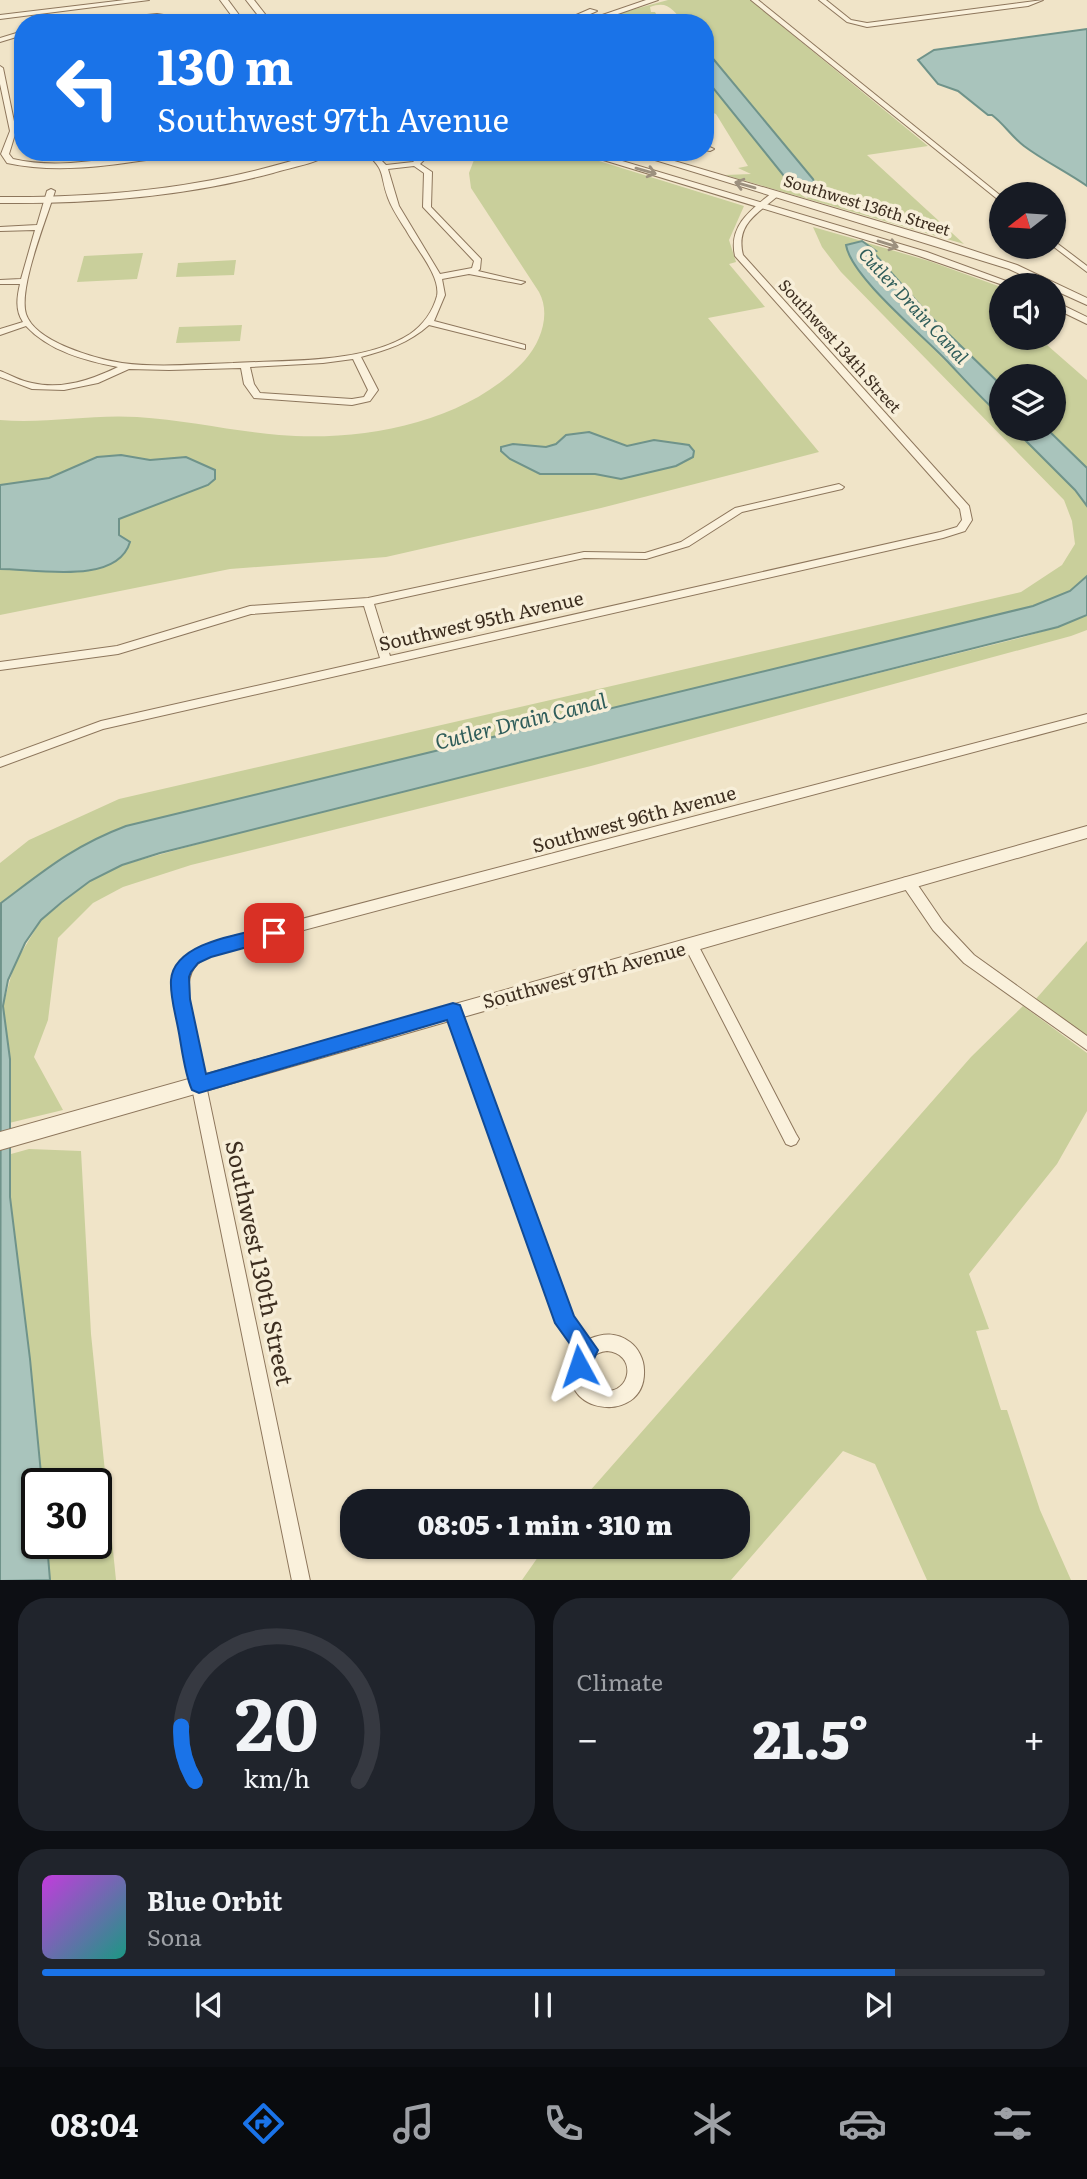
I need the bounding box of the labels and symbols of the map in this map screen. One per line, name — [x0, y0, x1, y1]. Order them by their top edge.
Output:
one-way arrow — [635, 166, 657, 179]
street label: Southwest 136th Street — [781, 167, 954, 241]
one-way arrow — [734, 178, 757, 191]
north arrow — [989, 182, 1066, 259]
one-way arrow — [876, 238, 898, 251]
water label: Cutler Drain Canal — [853, 241, 976, 370]
street label: Southwest 134th Street — [774, 273, 908, 418]
street label: Southwest 95th Avenue — [376, 583, 586, 657]
water label: Cutler Drain Canal — [431, 683, 610, 756]
street label: Southwest 96th Avenue — [529, 777, 739, 859]
pin — [244, 903, 304, 963]
street label: Southwest 97th Avenue — [479, 933, 688, 1015]
street label: Southwest 130th Street — [218, 1137, 304, 1389]
position arrow — [542, 1329, 616, 1403]
speed limit sign: 30 — [21, 1468, 112, 1559]

